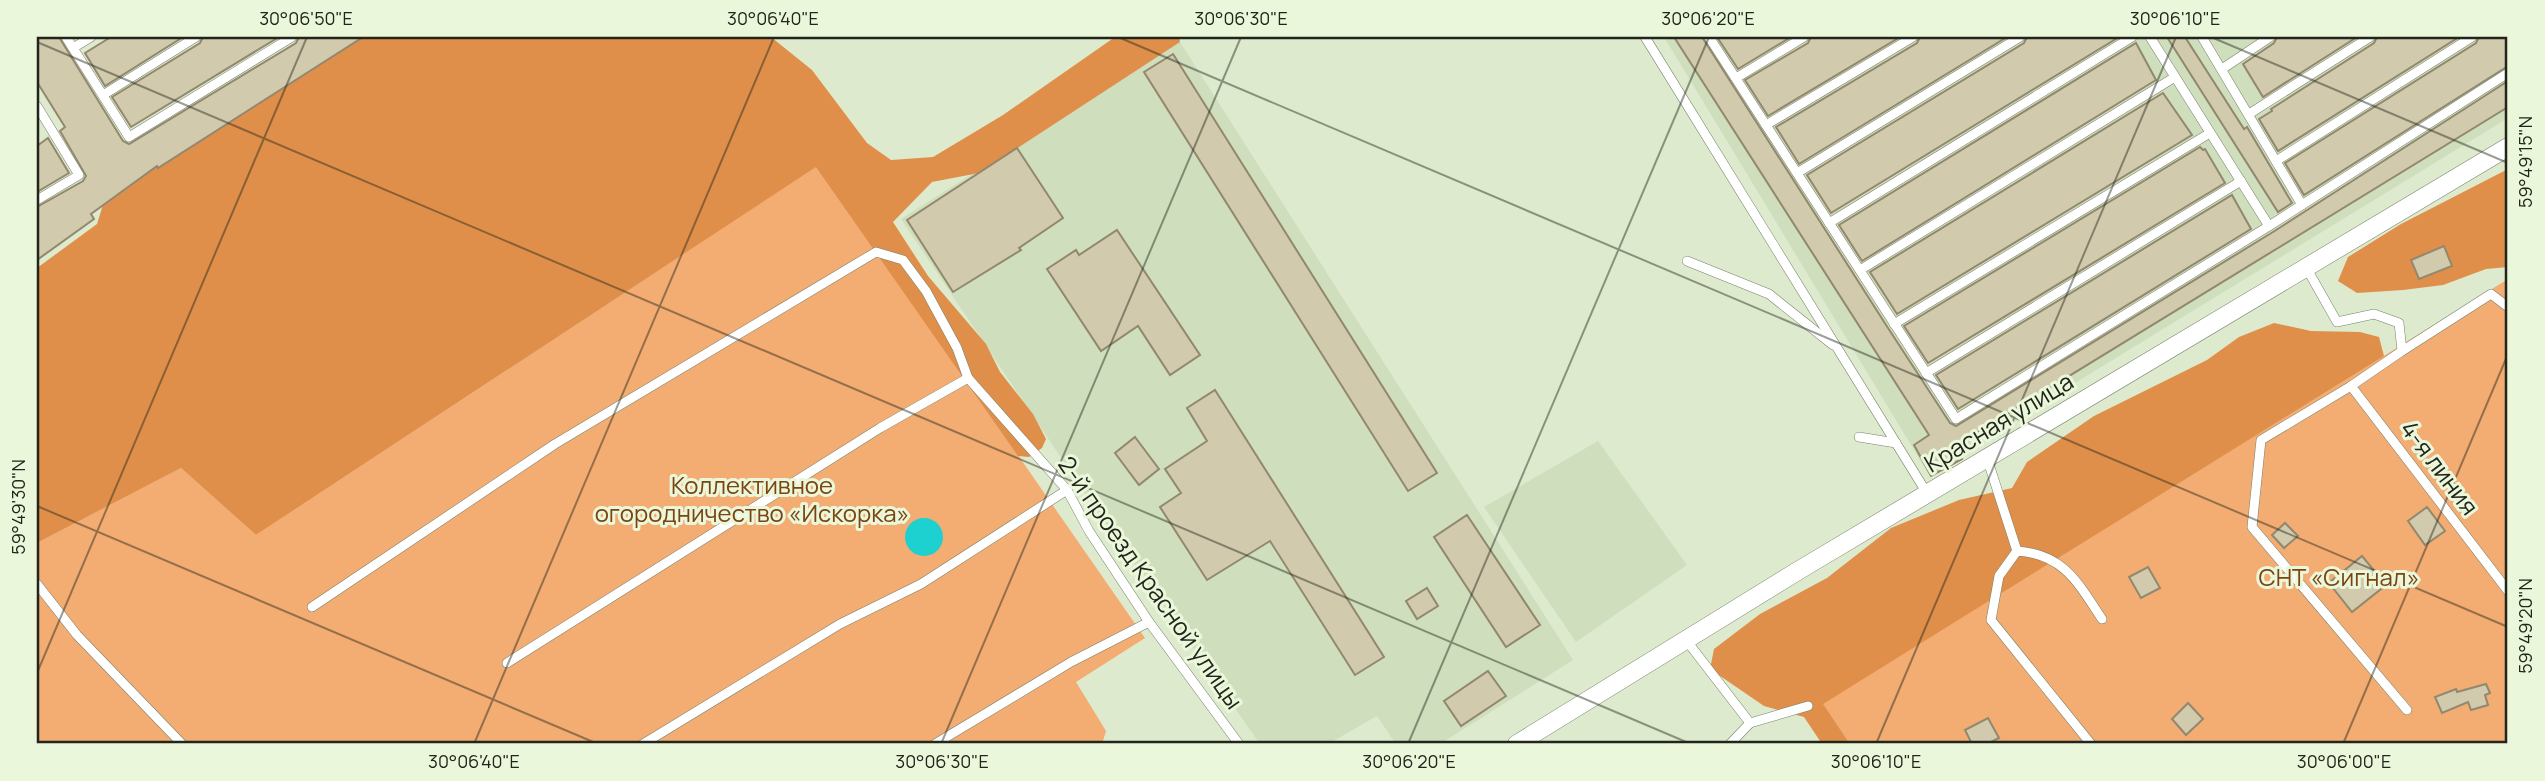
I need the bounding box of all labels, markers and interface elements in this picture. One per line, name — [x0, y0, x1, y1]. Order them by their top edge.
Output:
text: 30°06'50"E — [259, 6, 353, 30]
text: 30°06'40"E — [727, 6, 819, 30]
text: 30°06'30"E — [1194, 6, 1288, 30]
text: 30°06'20"E — [1661, 6, 1755, 30]
text: 30°06'10"E — [2130, 6, 2220, 30]
text: 59°49'15"N — [2513, 116, 2537, 208]
street label: Красная улица — [1918, 364, 2079, 479]
street label: 4-я линия — [2394, 413, 2487, 521]
street label: 2-й проезд Красной улицы — [1051, 449, 1251, 715]
text: 59°49'30"N — [6, 459, 30, 555]
park label: Коллективное огородничество «Искорка» — [595, 468, 909, 529]
park label: СНТ «Сигнал» — [2258, 560, 2420, 593]
text: 59°49'20"N — [2513, 578, 2537, 674]
text: 30°06'40"E — [428, 749, 520, 773]
text: 30°06'30"E — [895, 749, 989, 773]
text: 30°06'20"E — [1362, 749, 1456, 773]
text: 30°06'10"E — [1831, 749, 1921, 773]
text: 30°06'00"E — [2297, 749, 2391, 773]

